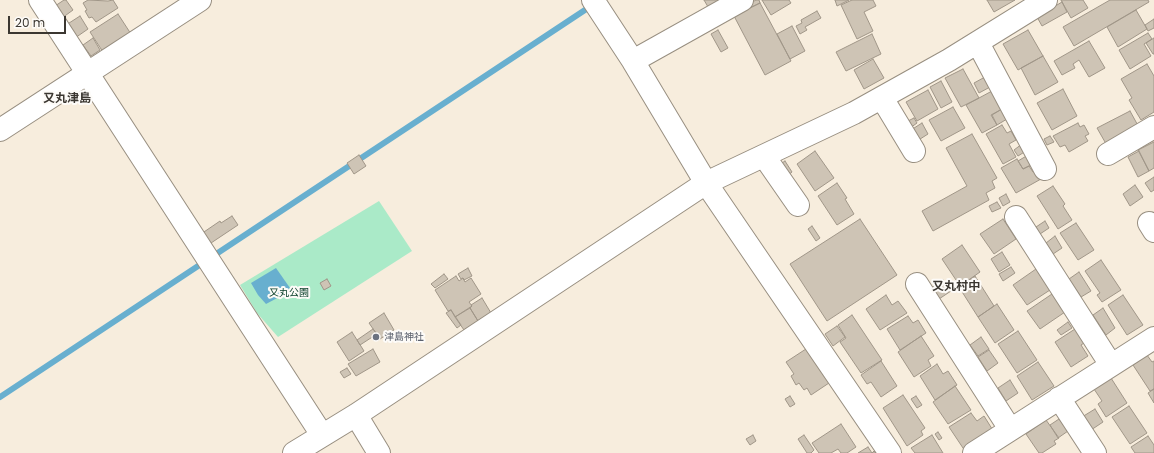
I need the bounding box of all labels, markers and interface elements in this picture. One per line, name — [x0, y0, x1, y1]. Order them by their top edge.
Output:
scale bar — [10, 8, 68, 34]
text: 20 m — [15, 14, 45, 31]
district label: 又丸津島 — [43, 92, 91, 106]
district label: 又丸村中 — [932, 280, 980, 294]
park label: 又丸公園 — [269, 287, 309, 299]
place label: 津島神社 — [384, 331, 424, 343]
marker: 津島神社 — [371, 332, 381, 342]

